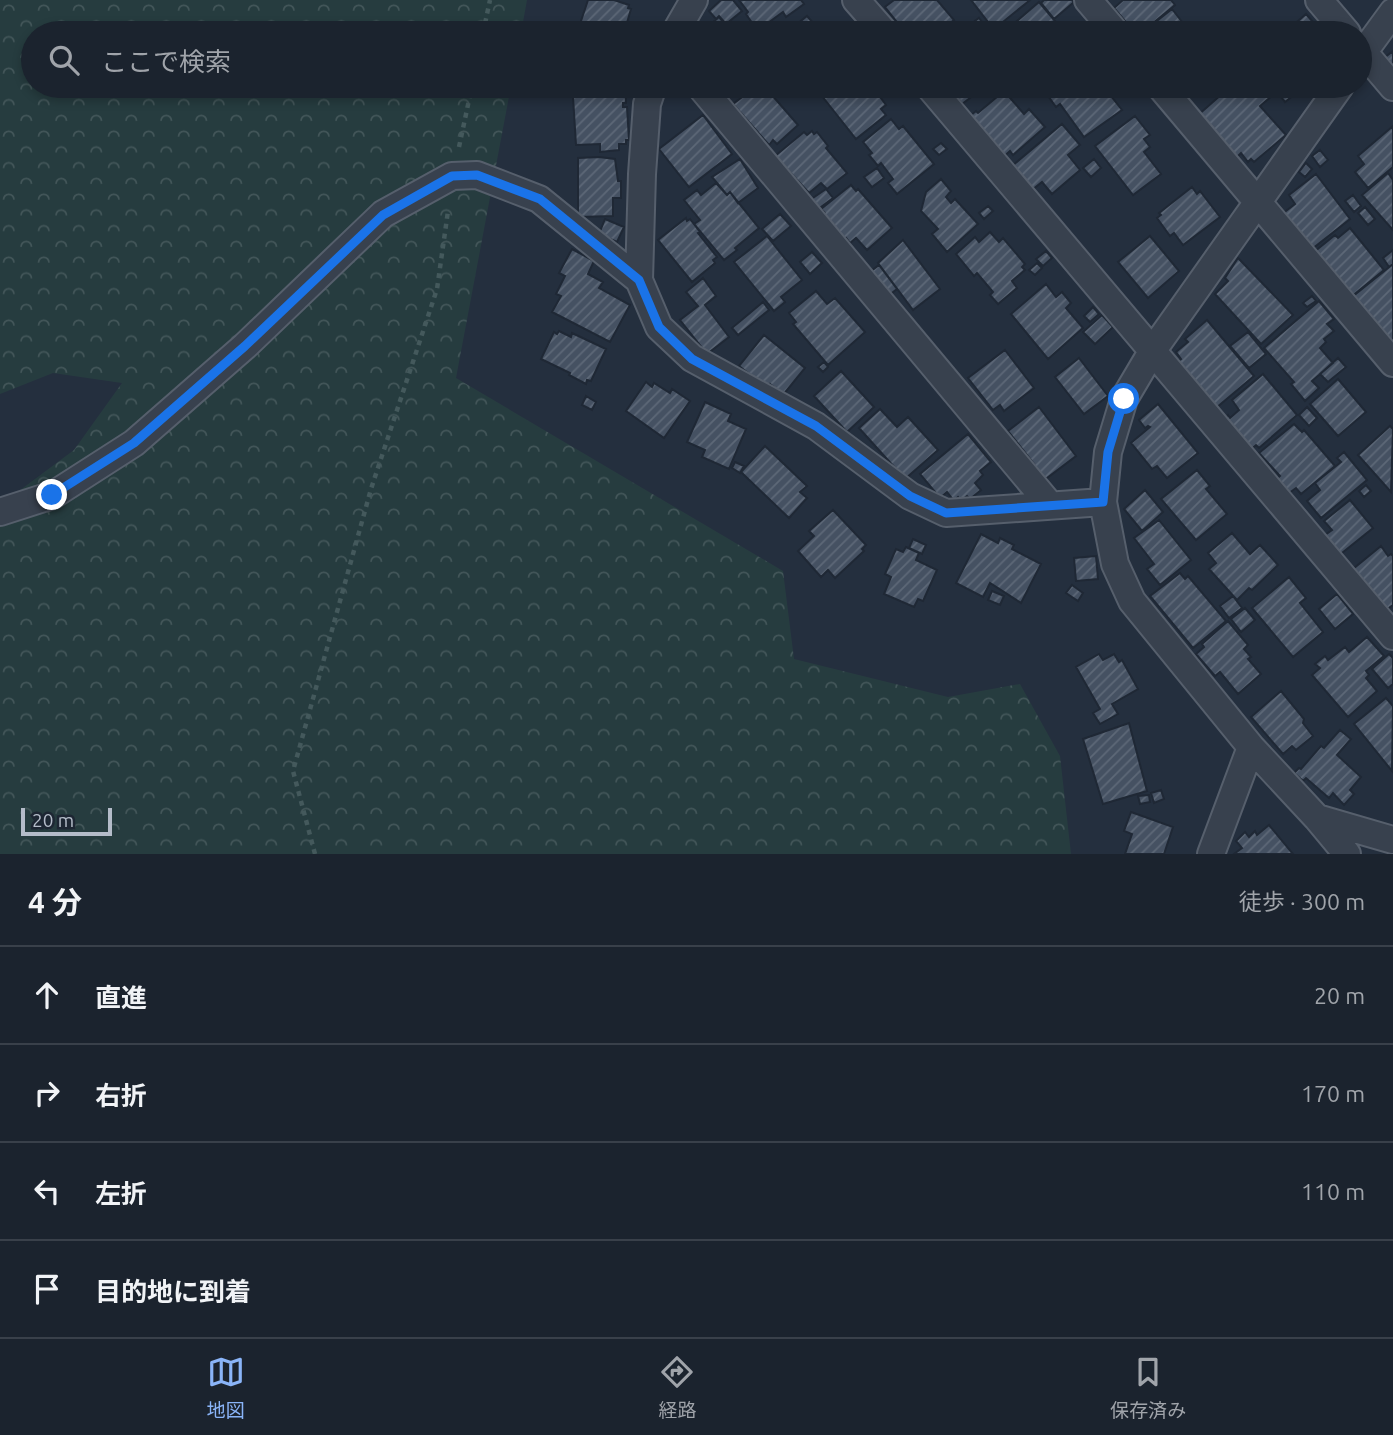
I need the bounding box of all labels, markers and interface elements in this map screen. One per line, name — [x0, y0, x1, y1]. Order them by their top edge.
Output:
search box — [21, 21, 1372, 98]
icon: search — [45, 41, 83, 79]
text: ここで検索 — [101, 47, 231, 76]
route start — [1108, 383, 1139, 414]
route end — [36, 479, 67, 510]
scale bar — [21, 805, 112, 837]
text: 20 m — [32, 809, 74, 831]
text: 4 分 — [28, 885, 82, 919]
text: 徒歩 · 300 m — [1239, 889, 1365, 914]
icon: ahead — [28, 976, 66, 1014]
text: 直進 — [95, 983, 147, 1012]
text: 20 m — [1314, 983, 1365, 1008]
icon: right — [28, 1074, 66, 1112]
text: 右折 — [95, 1081, 147, 1110]
text: 170 m — [1301, 1081, 1365, 1106]
icon: left — [28, 1172, 66, 1210]
text: 左折 — [95, 1179, 147, 1208]
text: 110 m — [1301, 1179, 1365, 1204]
icon: arrive — [28, 1270, 66, 1308]
text: 目的地に到着 — [95, 1277, 251, 1306]
tab: 地図 — [207, 1353, 245, 1422]
tab: 経路 — [658, 1353, 696, 1422]
tab: 保存済み — [1110, 1353, 1186, 1422]

